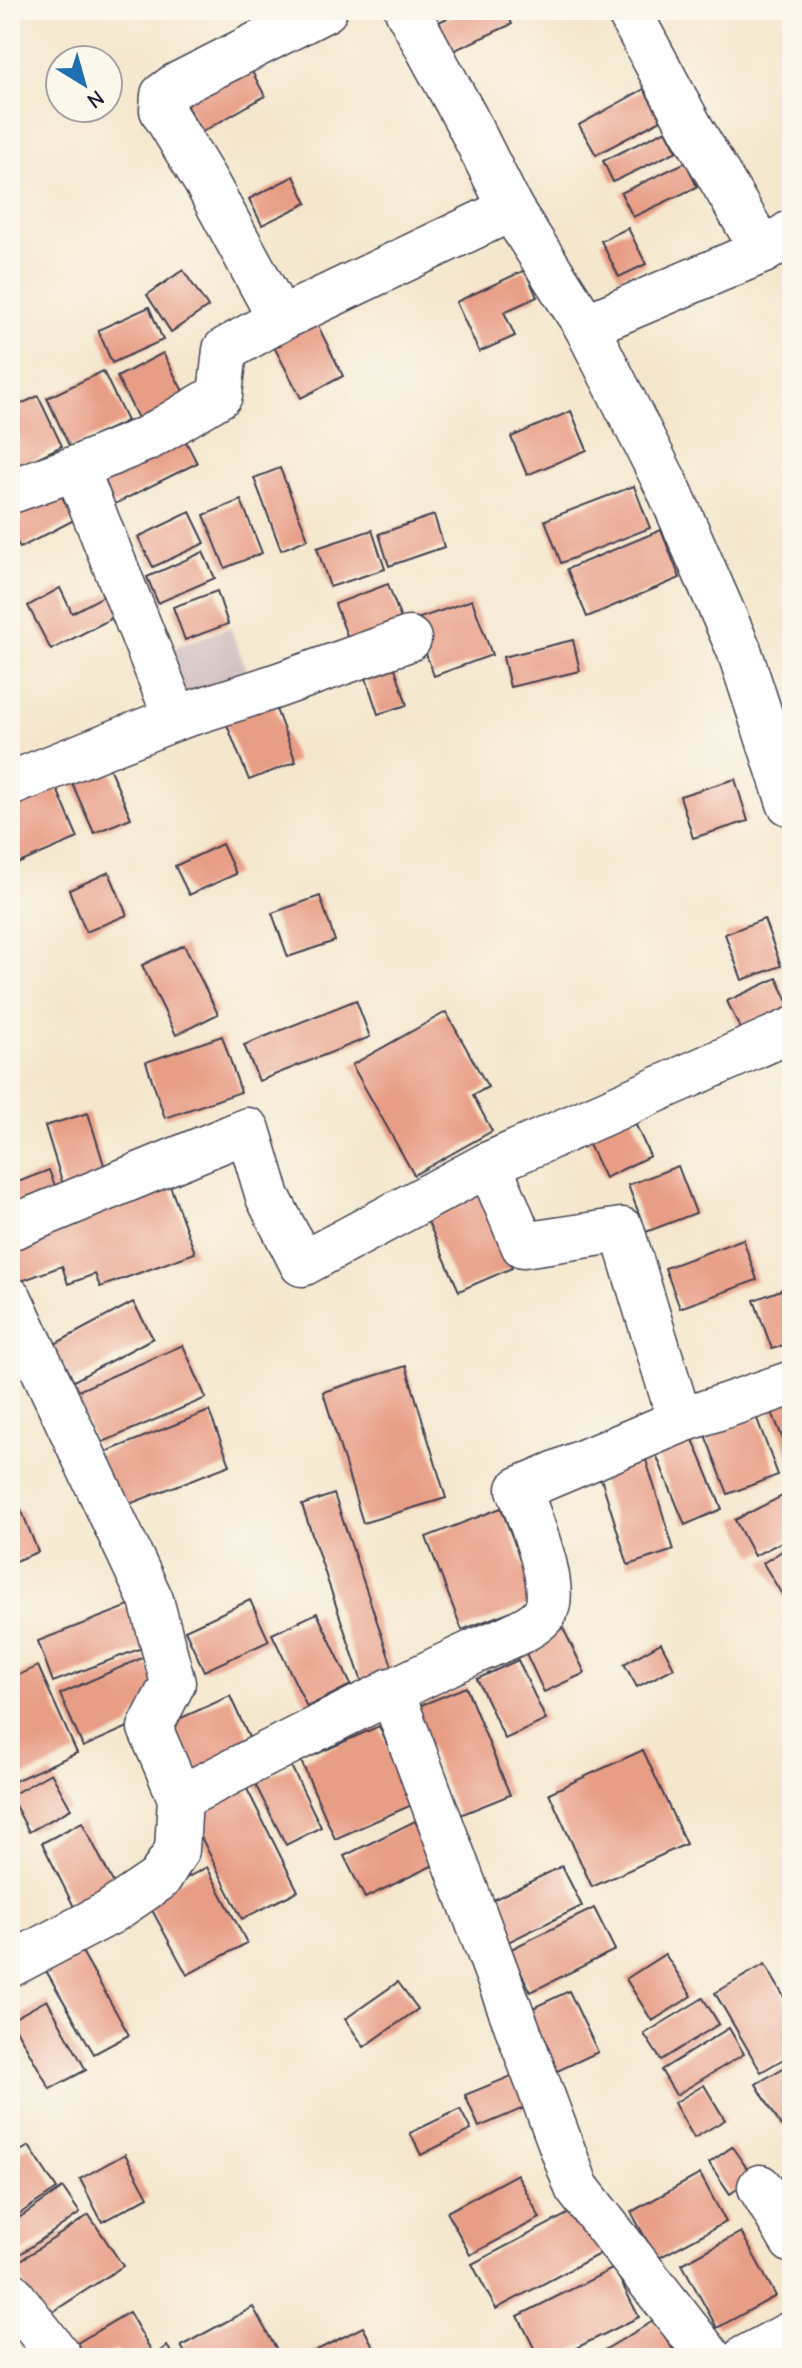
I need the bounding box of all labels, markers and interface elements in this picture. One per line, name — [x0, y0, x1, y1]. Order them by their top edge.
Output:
north arrow — [44, 44, 124, 124]
text: N — [82, 84, 109, 114]

